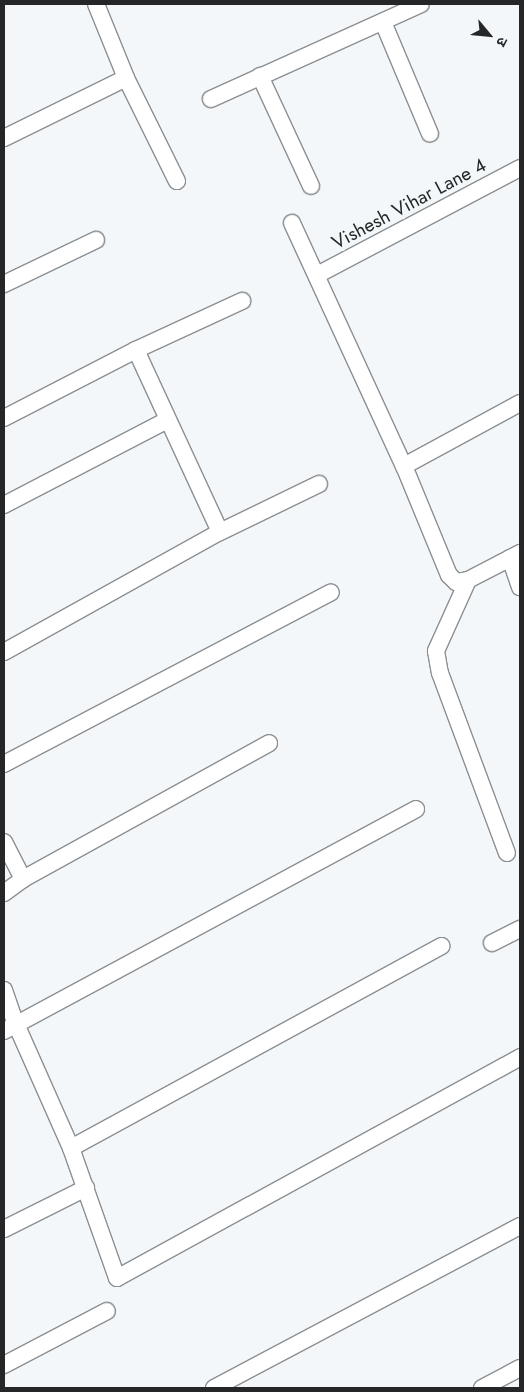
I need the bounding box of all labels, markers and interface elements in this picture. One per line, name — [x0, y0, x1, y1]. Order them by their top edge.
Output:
north arrow — [464, 10, 514, 60]
text: उ — [491, 34, 513, 50]
street label: Vishesh Vihar Lane 4 — [328, 154, 490, 254]

